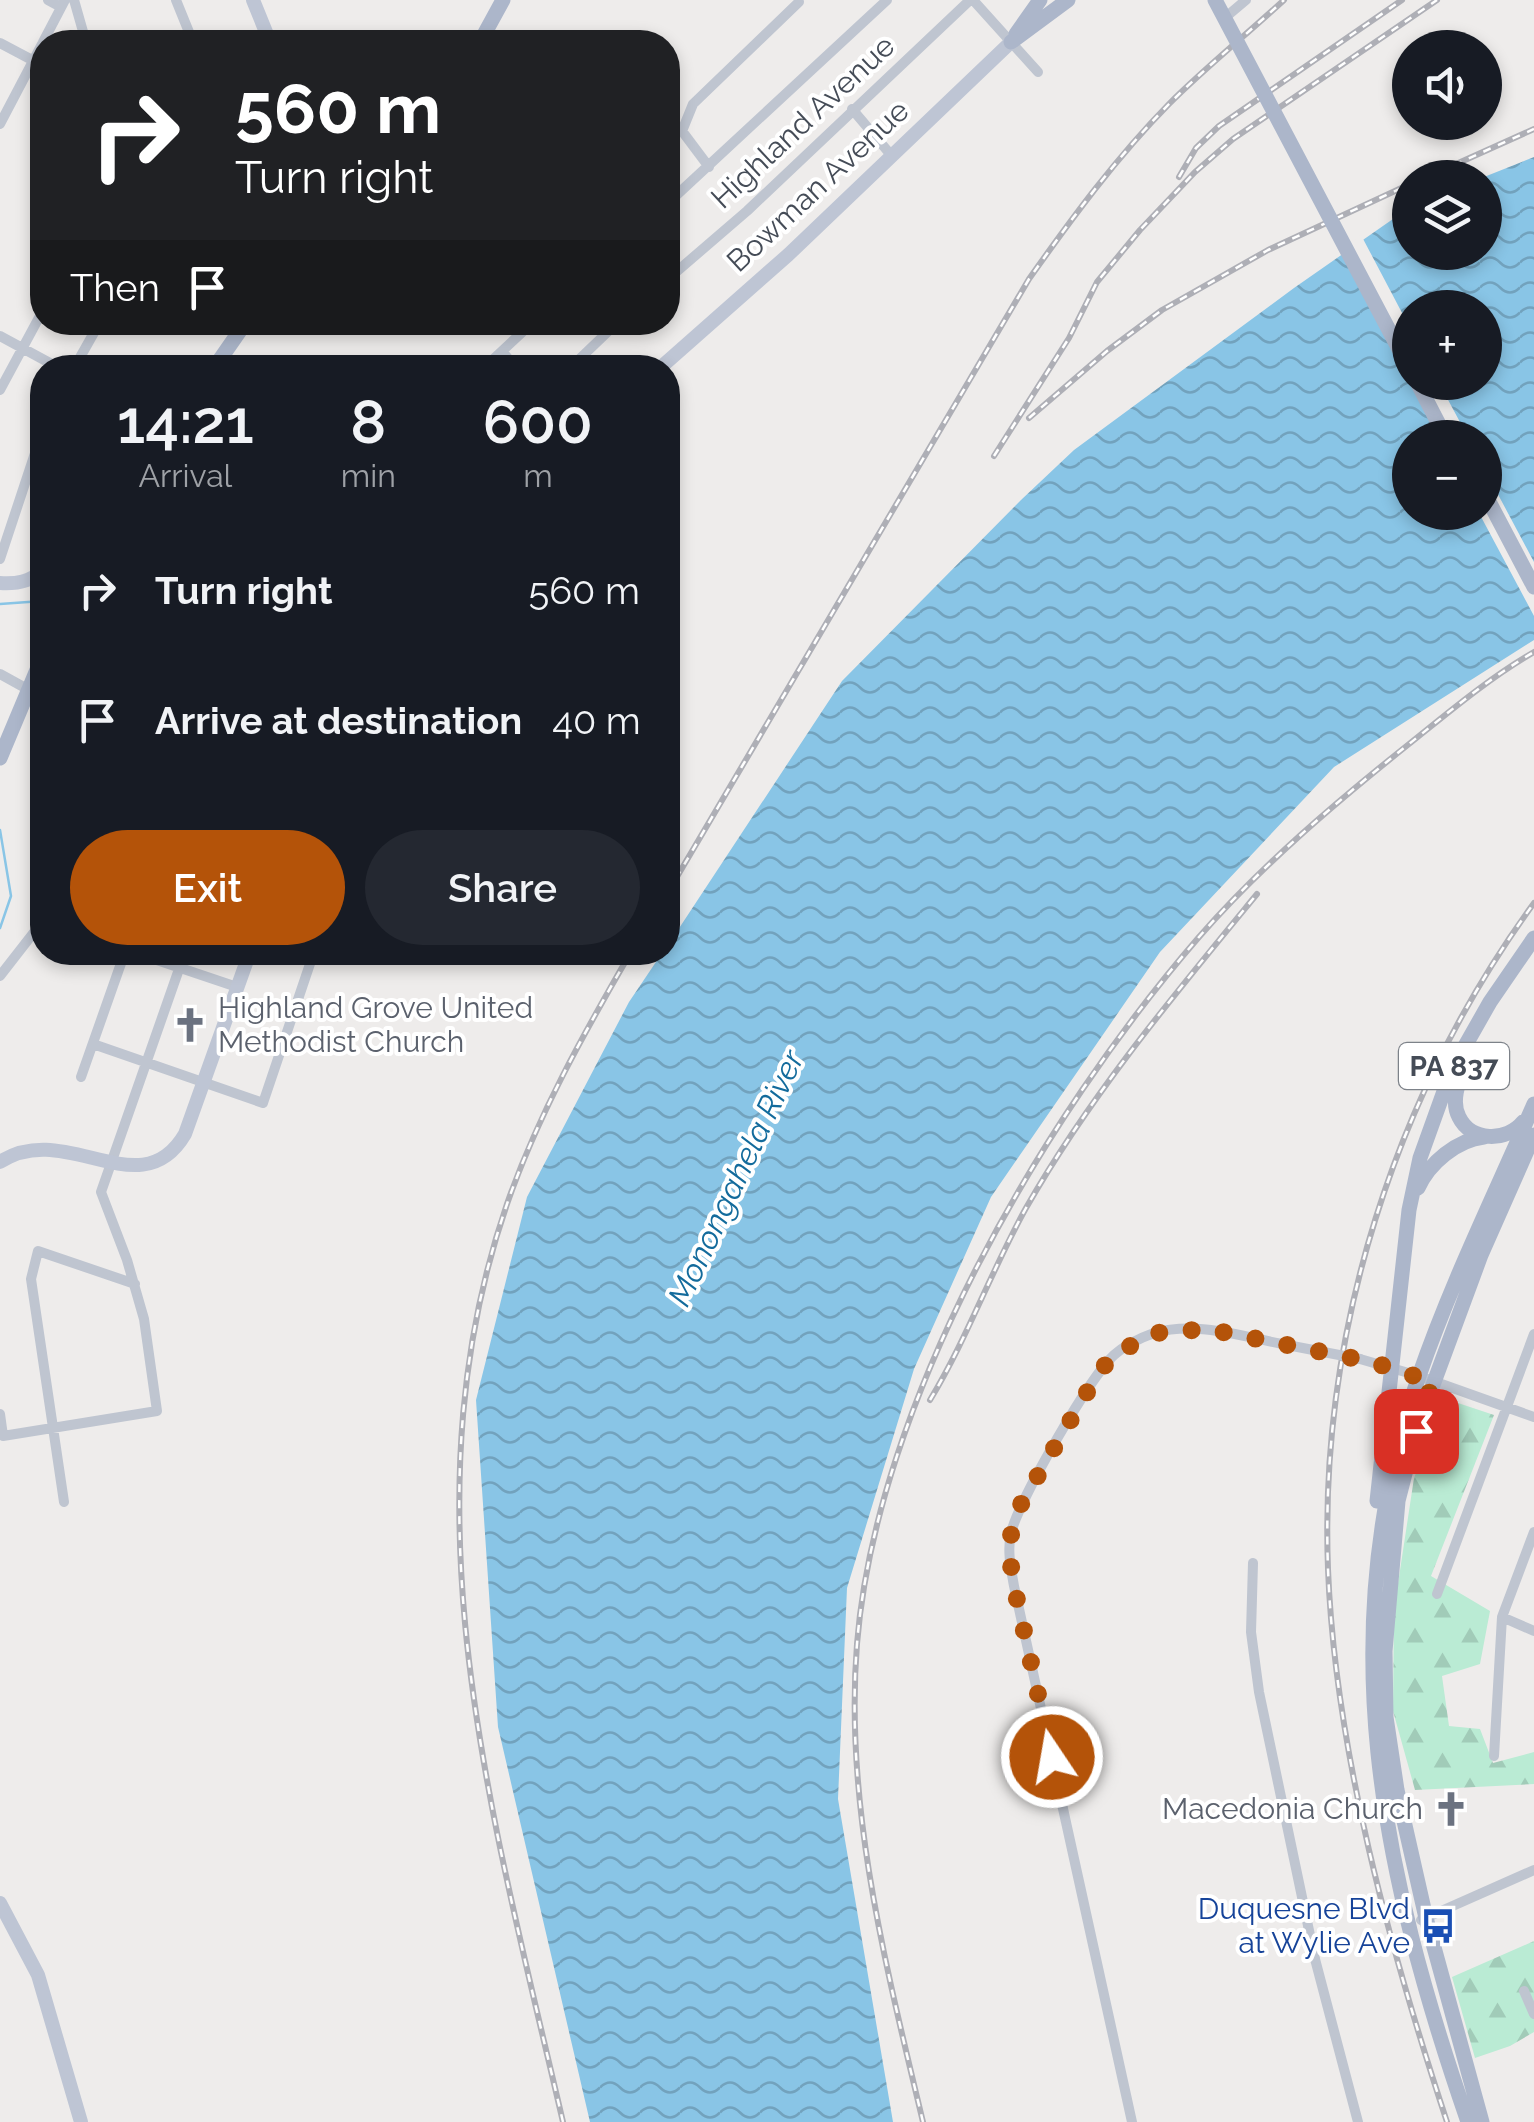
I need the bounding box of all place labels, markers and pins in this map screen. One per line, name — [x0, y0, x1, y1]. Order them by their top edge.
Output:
place label: Highland Grove United Methodist Church — [218, 990, 533, 1059]
church icon: Highland Grove United Methodist Church — [171, 1006, 209, 1044]
pin — [1374, 1389, 1459, 1474]
church icon: Macedonia Church — [1432, 1790, 1470, 1828]
place label: Macedonia Church — [1162, 1791, 1423, 1826]
place label: Duquesne Blvd at Wylie Ave — [1198, 1891, 1410, 1960]
bus stop icon: Duquesne Blvd at Wylie Ave — [1419, 1907, 1457, 1945]

